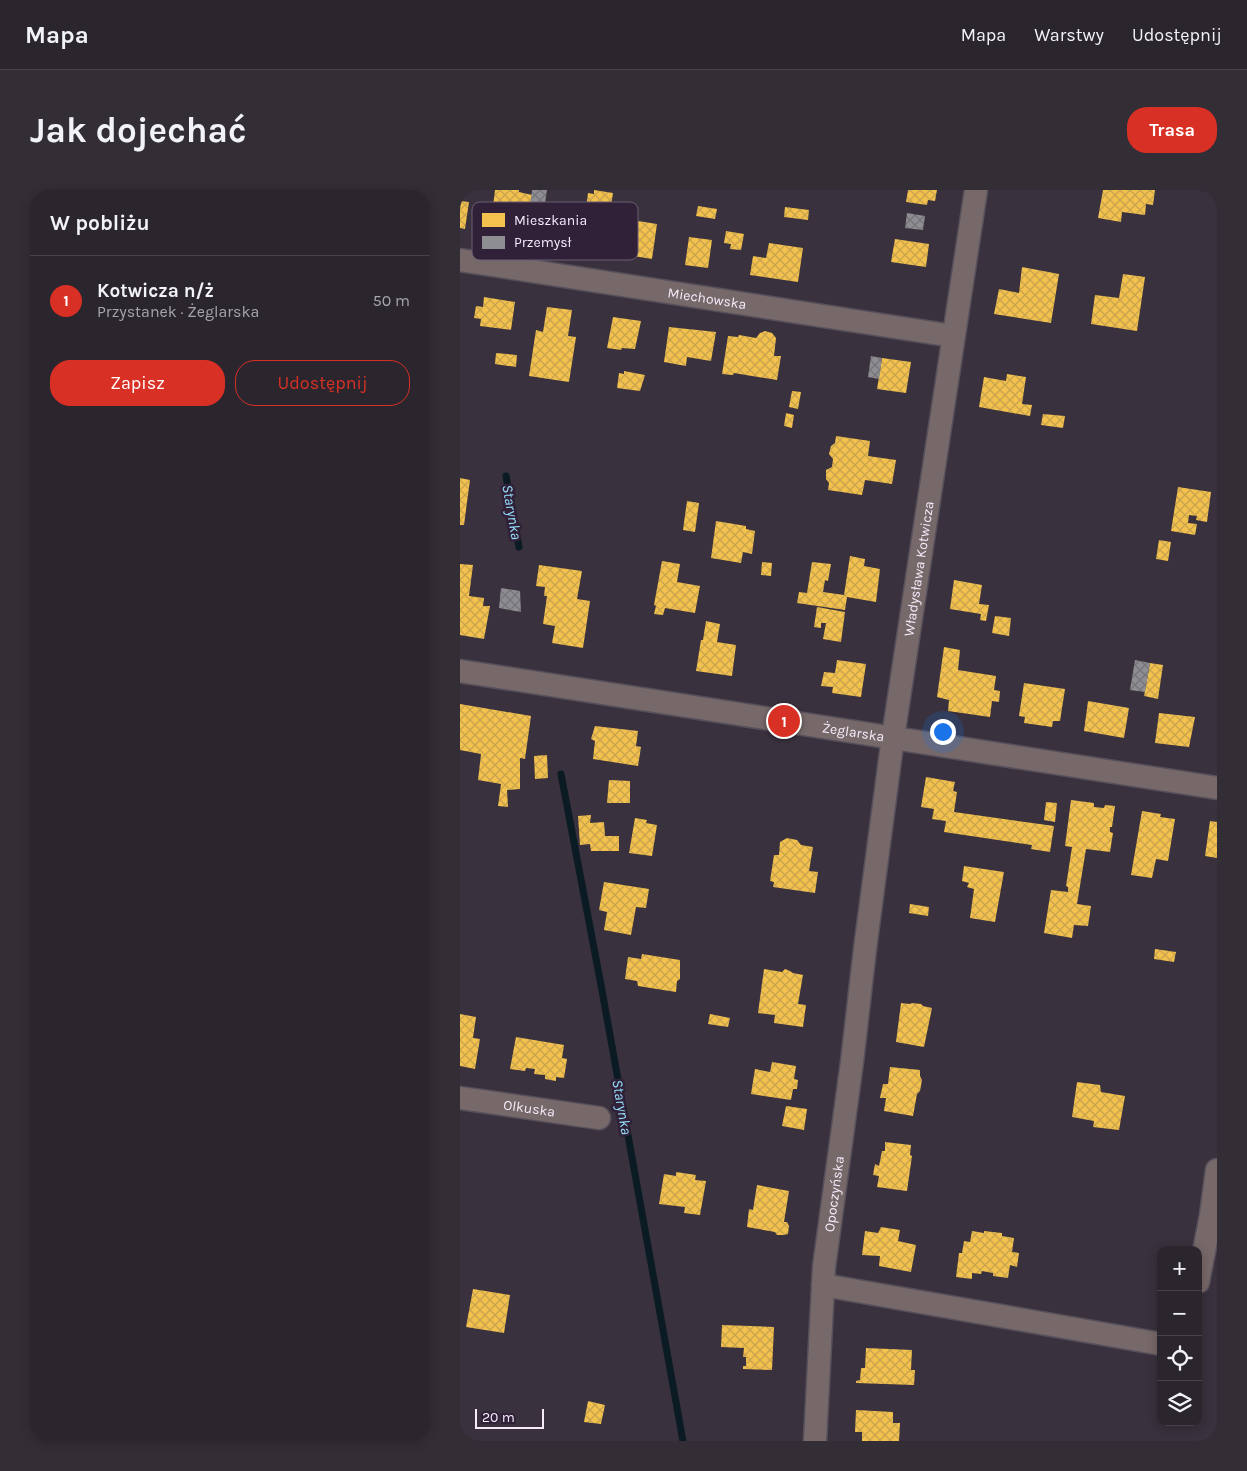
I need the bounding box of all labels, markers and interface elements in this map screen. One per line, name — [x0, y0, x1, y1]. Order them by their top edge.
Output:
text: Mapa — [25, 21, 89, 49]
text: Mapa — [961, 24, 1006, 46]
text: Warstwy — [1034, 24, 1104, 46]
text: Udostępnij — [1132, 24, 1222, 46]
button: Trasa — [1127, 107, 1217, 153]
text: Jak dojechać — [30, 110, 246, 151]
legend — [472, 202, 638, 260]
text: W pobliżu — [50, 211, 150, 235]
text: Mieszkania — [514, 212, 587, 229]
text: Przemysł — [514, 234, 572, 251]
text: Kotwicza n/ż — [97, 280, 214, 302]
street label: Miechowska — [666, 284, 748, 313]
text: 1 — [63, 291, 69, 310]
text: 50 m — [373, 291, 410, 310]
text: Przystanek · Żeglarska — [97, 302, 259, 321]
button: Zapisz — [50, 360, 225, 406]
button: Udostępnij — [235, 360, 410, 406]
water label: Starynka — [498, 483, 526, 541]
street label: Władysława Kotwicza — [900, 500, 937, 637]
pin: 1 — [768, 702, 800, 740]
street label: Żeglarska — [821, 719, 886, 745]
your location — [930, 719, 956, 745]
water label: Starynka — [608, 1078, 636, 1136]
street label: Olkuska — [502, 1096, 556, 1120]
street label: Opoczyńska — [820, 1155, 848, 1233]
map controls — [1157, 1246, 1202, 1426]
button: + — [1157, 1246, 1202, 1291]
button: − — [1157, 1291, 1202, 1336]
button: locate — [1157, 1336, 1202, 1381]
button: layers — [1157, 1381, 1202, 1426]
scale bar — [475, 1406, 544, 1429]
text: 20 m — [482, 1409, 515, 1426]

